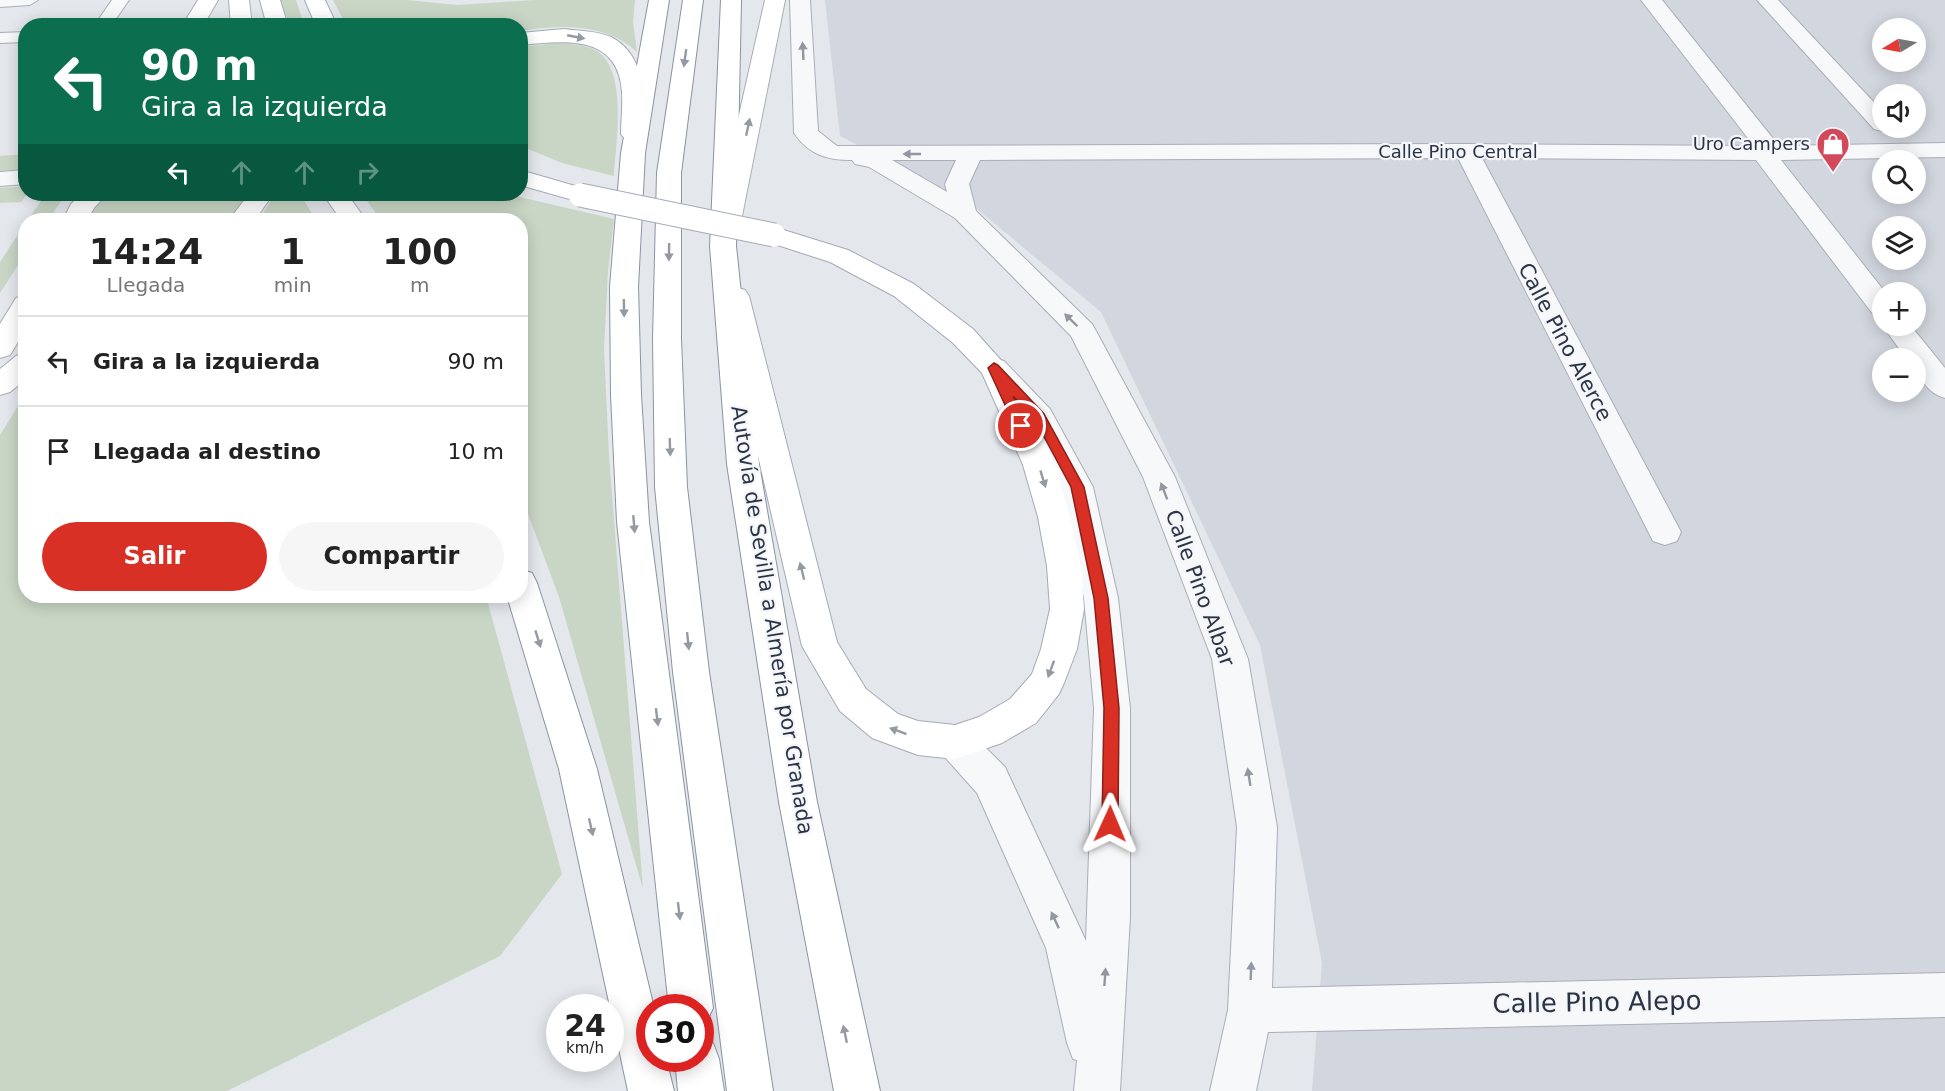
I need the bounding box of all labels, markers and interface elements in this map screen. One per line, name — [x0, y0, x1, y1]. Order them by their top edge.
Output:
north arrow — [1872, 18, 1926, 72]
map controls — [1872, 18, 1926, 402]
one-way arrow — [566, 33, 585, 42]
text: 90 m — [141, 41, 258, 90]
icon: left — [42, 42, 120, 120]
one-way arrow — [798, 42, 807, 61]
one-way arrow — [680, 49, 690, 68]
button: sound — [1872, 84, 1926, 138]
text: Gira a la izquierda — [141, 91, 388, 122]
one-way arrow — [744, 118, 753, 137]
shop icon: Uro Campers — [1815, 126, 1851, 173]
place label: Uro Campers — [1693, 133, 1810, 154]
street label: Calle Pino Central — [1378, 141, 1538, 162]
one-way arrow — [903, 149, 922, 159]
button: search — [1872, 150, 1926, 204]
icon: left — [162, 156, 195, 189]
icon: ahead — [225, 156, 258, 189]
icon: ahead — [288, 156, 321, 189]
icon: right — [351, 156, 384, 189]
button: layers — [1872, 216, 1926, 270]
text: 14:24 — [89, 231, 203, 272]
text: 1 — [280, 231, 305, 272]
text: 100 — [382, 231, 457, 272]
one-way arrow — [664, 242, 673, 261]
street label: Calle Pino Alerce — [1513, 259, 1617, 425]
text: Llegada — [106, 273, 185, 297]
text: min — [274, 273, 312, 297]
text: m — [410, 273, 430, 297]
button: + — [1872, 282, 1926, 336]
one-way arrow — [620, 298, 629, 317]
one-way arrow — [1065, 314, 1079, 328]
icon: left — [42, 345, 75, 378]
button: − — [1872, 348, 1926, 402]
text: Gira a la izquierda — [93, 349, 320, 374]
text: 90 m — [448, 349, 504, 374]
pin — [995, 400, 1046, 451]
street label: Autovía de Sevilla a Almería por Granada — [726, 404, 818, 836]
icon: arrive — [1004, 409, 1037, 442]
icon: arrive — [42, 435, 75, 468]
one-way arrow — [666, 437, 675, 456]
text: Llegada al destino — [93, 439, 321, 464]
text: 10 m — [448, 439, 504, 464]
one-way arrow — [1039, 470, 1048, 488]
one-way arrow — [1159, 481, 1169, 499]
street label: Calle Pino Albar — [1161, 507, 1240, 670]
one-way arrow — [629, 514, 639, 533]
button: Salir — [42, 522, 267, 591]
button: Compartir — [279, 522, 504, 591]
one-way arrow — [797, 562, 807, 581]
one-way arrow — [534, 630, 543, 648]
one-way arrow — [683, 632, 693, 651]
one-way arrow — [1046, 660, 1056, 678]
one-way arrow — [652, 708, 661, 727]
one-way arrow — [889, 725, 907, 735]
one-way arrow — [1244, 767, 1253, 786]
position arrow — [1078, 792, 1142, 856]
one-way arrow — [587, 818, 596, 837]
one-way arrow — [675, 902, 684, 921]
one-way arrow — [1051, 911, 1060, 928]
one-way arrow — [1247, 962, 1256, 981]
one-way arrow — [1100, 968, 1109, 987]
street label: Calle Pino Alepo — [1492, 985, 1702, 1019]
speed limit sign: 30 — [636, 994, 714, 1072]
text: 24 — [564, 1008, 606, 1043]
one-way arrow — [840, 1024, 850, 1043]
text: km/h — [566, 1039, 604, 1057]

